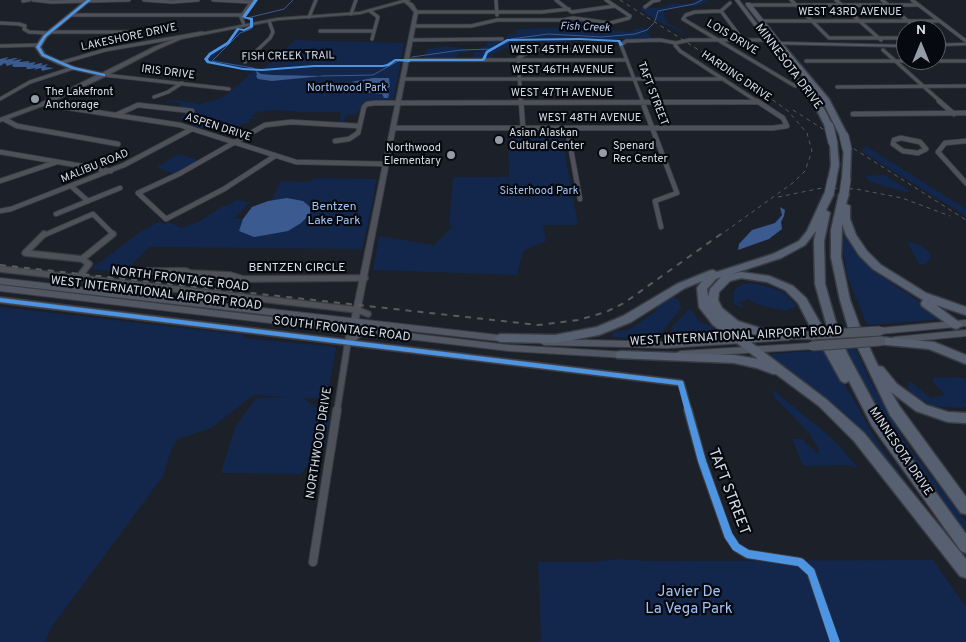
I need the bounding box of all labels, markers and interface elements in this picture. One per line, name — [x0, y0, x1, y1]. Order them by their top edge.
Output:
street label: WEST 43RD AVENUE — [798, 6, 902, 20]
street label: LOIS DRIVE — [704, 17, 760, 59]
north arrow — [896, 20, 946, 70]
street label: LAKESHORE DRIVE — [80, 21, 178, 55]
water label: Fish Creek — [560, 21, 610, 35]
street label: MINNESOTA DRIVE — [751, 21, 825, 113]
text: N — [916, 22, 926, 39]
street label: WEST 45TH AVENUE — [510, 44, 614, 58]
street label: HARDING DRIVE — [698, 49, 774, 105]
street label: FISH CREEK TRAIL — [241, 50, 335, 64]
street label: TAFT STREET — [634, 60, 670, 128]
street label: IRIS DRIVE — [140, 63, 196, 83]
street label: WEST 46TH AVENUE — [512, 64, 614, 78]
park label: Northwood Park — [307, 82, 387, 96]
place label: The Lakefront Anchorage — [45, 86, 113, 112]
street label: WEST 47TH AVENUE — [511, 87, 613, 101]
marker: The Lakefront Anchorage — [29, 93, 41, 105]
street label: ASPEN DRIVE — [183, 111, 253, 145]
street label: WEST 48TH AVENUE — [539, 112, 641, 126]
place label: Asian Alaskan Cultural Center — [509, 127, 584, 153]
marker: Asian Alaskan Cultural Center — [493, 134, 505, 146]
place label: Spenard Rec Center — [613, 140, 668, 166]
place label: Northwood Elementary — [384, 142, 441, 168]
street label: MALIBU ROAD — [59, 147, 131, 187]
marker: Spenard Rec Center — [597, 147, 609, 159]
marker: Northwood Elementary — [445, 149, 457, 161]
park label: Sisterhood Park — [499, 185, 579, 199]
park label: Bentzen Lake Park — [307, 201, 361, 229]
street label: BENTZEN CIRCLE — [248, 262, 346, 276]
street label: NORTH FRONTAGE ROAD — [110, 264, 250, 296]
street label: WEST INTERNATIONAL AIRPORT ROAD — [50, 274, 262, 314]
street label: SOUTH FRONTAGE ROAD — [273, 314, 411, 346]
street label: WEST INTERNATIONAL AIRPORT ROAD — [629, 324, 843, 350]
street label: NORTHWOOD DRIVE — [304, 386, 336, 500]
street label: MINNESOTA DRIVE — [865, 405, 935, 499]
street label: TAFT STREET — [703, 446, 753, 538]
park label: Javier De La Vega Park — [645, 584, 733, 619]

